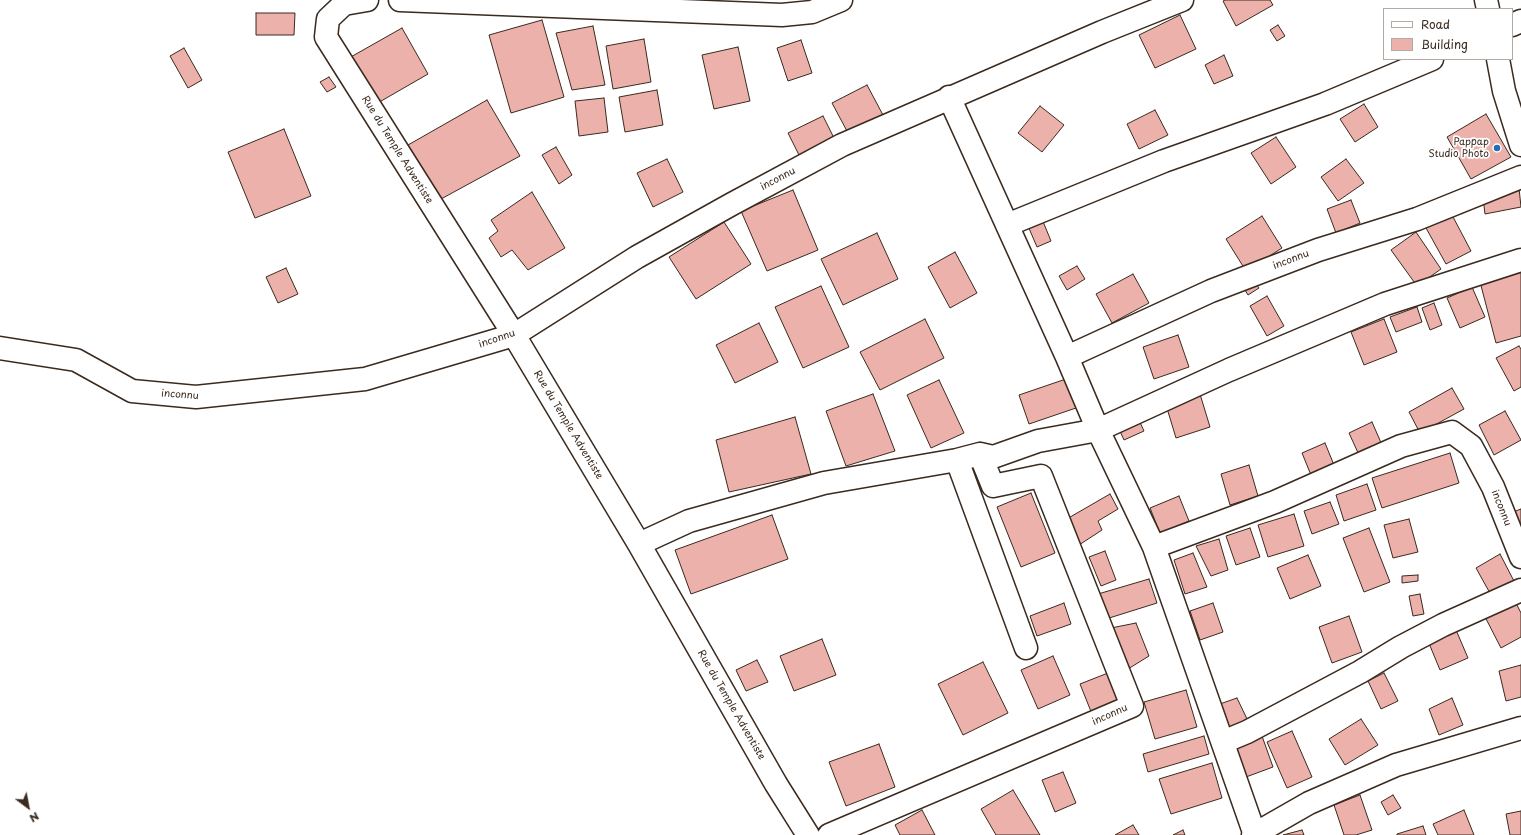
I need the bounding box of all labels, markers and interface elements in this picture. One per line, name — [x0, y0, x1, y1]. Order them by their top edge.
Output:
legend — [1383, 8, 1513, 60]
text: Road — [1421, 15, 1450, 33]
text: Building — [1421, 35, 1468, 53]
street label: Rue du Temple Adventiste — [359, 94, 435, 206]
place label: Pappap Studio Photo — [1429, 136, 1489, 160]
marker: Pappap Studio Photo — [1492, 143, 1502, 153]
street label: inconnu — [759, 165, 797, 193]
street label: inconnu — [1271, 248, 1311, 272]
street label: inconnu — [477, 327, 517, 351]
street label: Rue du Temple Adventiste — [531, 368, 605, 482]
street label: inconnu — [161, 388, 199, 402]
street label: inconnu — [1488, 488, 1514, 528]
street label: Rue du Temple Adventiste — [695, 648, 767, 762]
street label: inconnu — [1090, 702, 1130, 728]
north arrow — [8, 787, 48, 827]
text: N — [26, 808, 43, 827]

